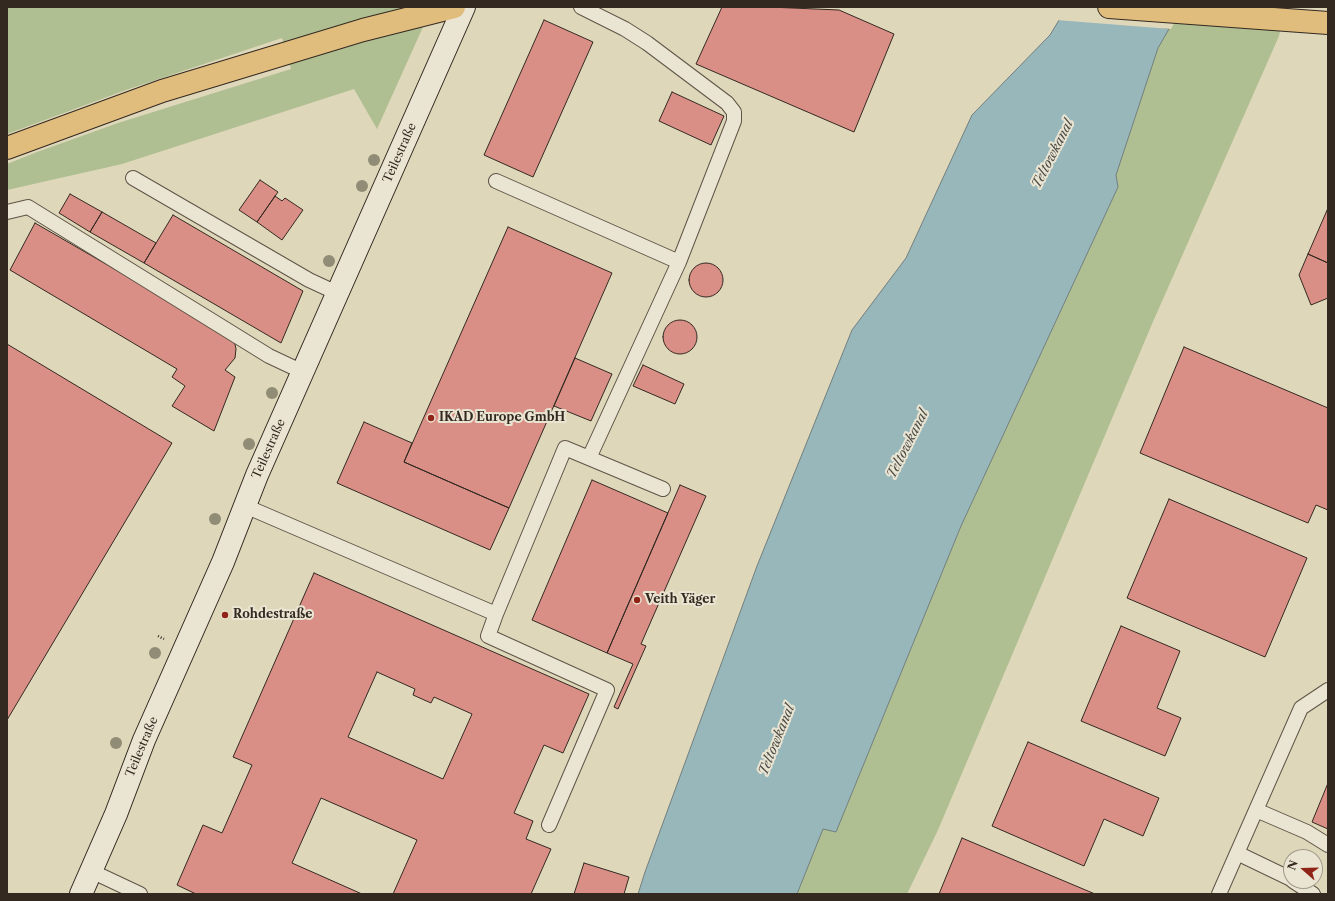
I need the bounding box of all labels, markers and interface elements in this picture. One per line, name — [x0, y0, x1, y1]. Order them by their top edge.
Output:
water label: Teltowkanal — [1029, 117, 1077, 191]
street label: Teilestraße — [380, 121, 420, 185]
water label: Teltowkanal — [884, 407, 932, 481]
place label: IKAD Europe GmbH — [439, 411, 565, 425]
marker: IKAD Europe GmbH — [426, 413, 436, 423]
street label: Teilestraße — [249, 417, 289, 481]
place label: Veith Yäger — [645, 593, 715, 607]
marker: Veith Yäger — [632, 595, 642, 605]
place label: Rohdestraße — [233, 608, 312, 622]
marker: Rohdestraße — [220, 610, 230, 620]
water label: Teltowkanal — [756, 702, 798, 778]
street label: Teilestraße — [123, 715, 161, 779]
north arrow — [1283, 849, 1323, 889]
text: N — [1284, 858, 1301, 872]

